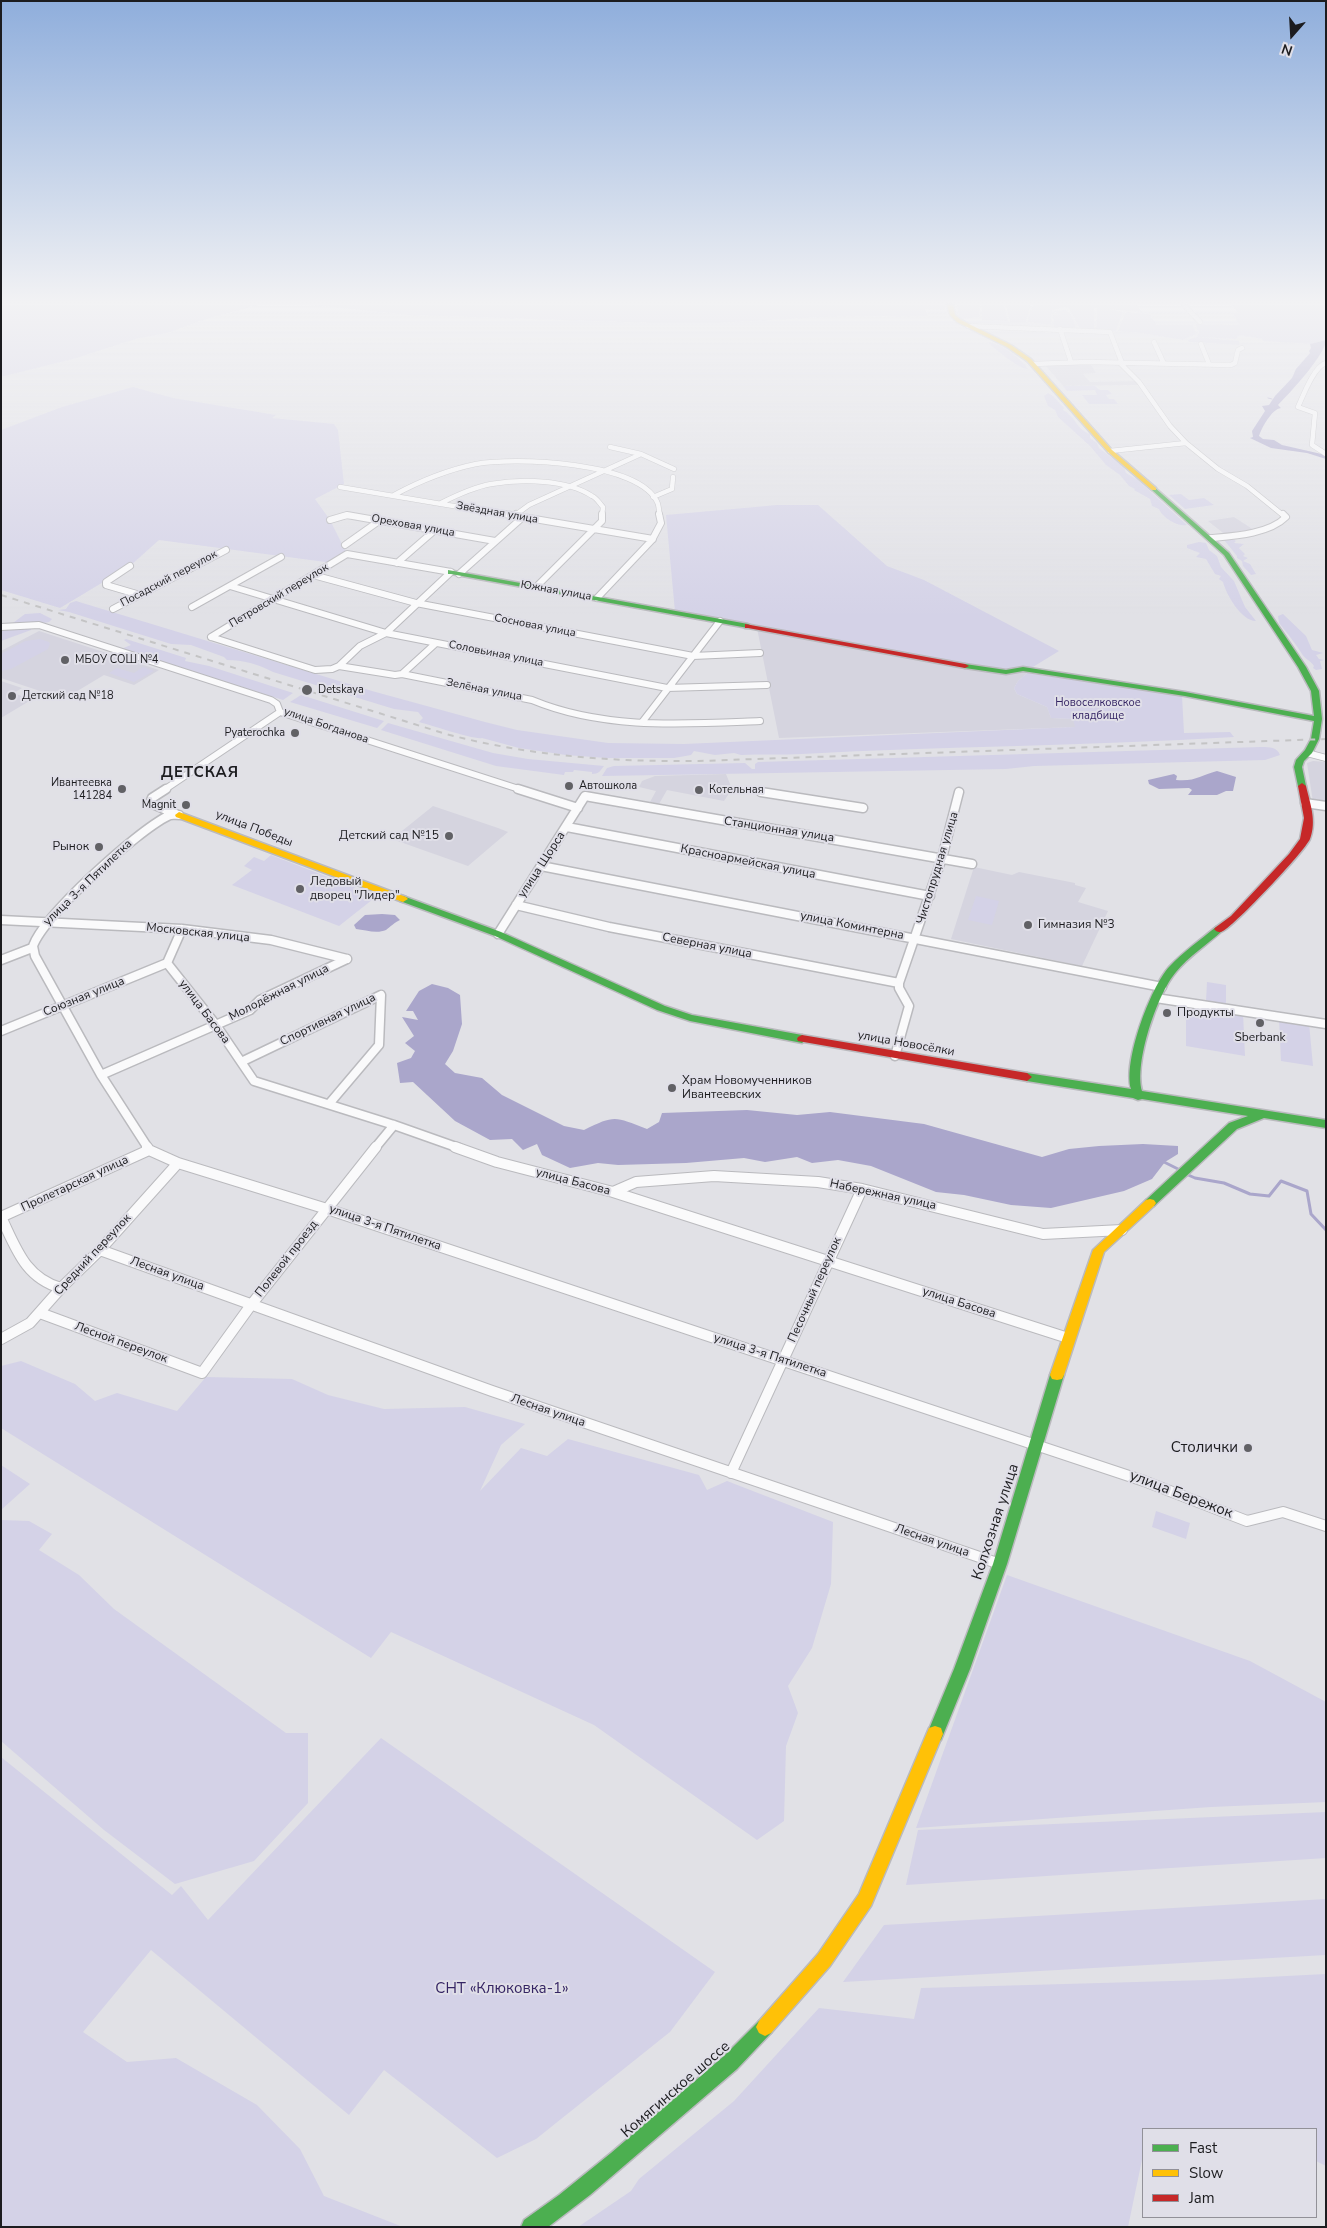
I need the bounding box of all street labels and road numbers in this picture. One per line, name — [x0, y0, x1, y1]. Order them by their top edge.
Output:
street label: Звёздная улица — [455, 499, 539, 527]
street label: Ореховая улица — [370, 512, 456, 540]
street label: Посадский переулок — [118, 548, 220, 610]
street label: Петровский переулок — [227, 561, 331, 631]
street label: Южная улица — [520, 578, 592, 604]
street label: Сосновая улица — [493, 612, 577, 640]
street label: Соловьиная улица — [448, 638, 544, 670]
street label: Зелёная улица — [445, 676, 523, 704]
street label: улица Богданова — [282, 705, 370, 747]
street label: улица Победы — [213, 808, 295, 850]
street label: Чистопрудная улица — [914, 810, 962, 926]
street label: Станционная улица — [723, 814, 835, 846]
street label: улица Щорса — [515, 829, 569, 901]
street label: улица 3-я Пятилетка — [41, 837, 135, 929]
street label: Красноармейская улица — [679, 842, 817, 882]
street label: улица Коминтерна — [799, 909, 905, 943]
street label: Московская улица — [146, 920, 250, 946]
street label: Северная улица — [661, 930, 753, 962]
street label: Молодёжная улица — [227, 962, 331, 1024]
street label: Союзная улица — [41, 974, 127, 1020]
street label: улица Басова — [175, 977, 233, 1047]
street label: Спортивная улица — [278, 991, 378, 1049]
street label: улица Новосёлки — [856, 1028, 956, 1060]
street label: Пролетарская улица — [19, 1153, 131, 1215]
street label: улица Басова — [534, 1165, 612, 1199]
street label: Набережная улица — [828, 1177, 938, 1213]
street label: улица 3-я Пятилетка — [327, 1202, 443, 1254]
street label: Средний переулок — [52, 1211, 134, 1299]
street label: Полевой проезд — [253, 1218, 321, 1300]
street label: Песочный переулок — [785, 1235, 845, 1345]
street label: Лесная улица — [128, 1254, 206, 1294]
street label: улица Басова — [920, 1284, 998, 1322]
street label: Лесной переулок — [73, 1319, 169, 1367]
street label: улица 3-я Пятилетка — [712, 1331, 828, 1381]
street label: Лесная улица — [509, 1392, 587, 1430]
street label: Колхозная улица — [969, 1462, 1023, 1582]
street label: улица Бережок — [1127, 1467, 1235, 1523]
street label: Лесная улица — [893, 1522, 971, 1560]
street label: Комягинское шоссе — [618, 2038, 734, 2142]

